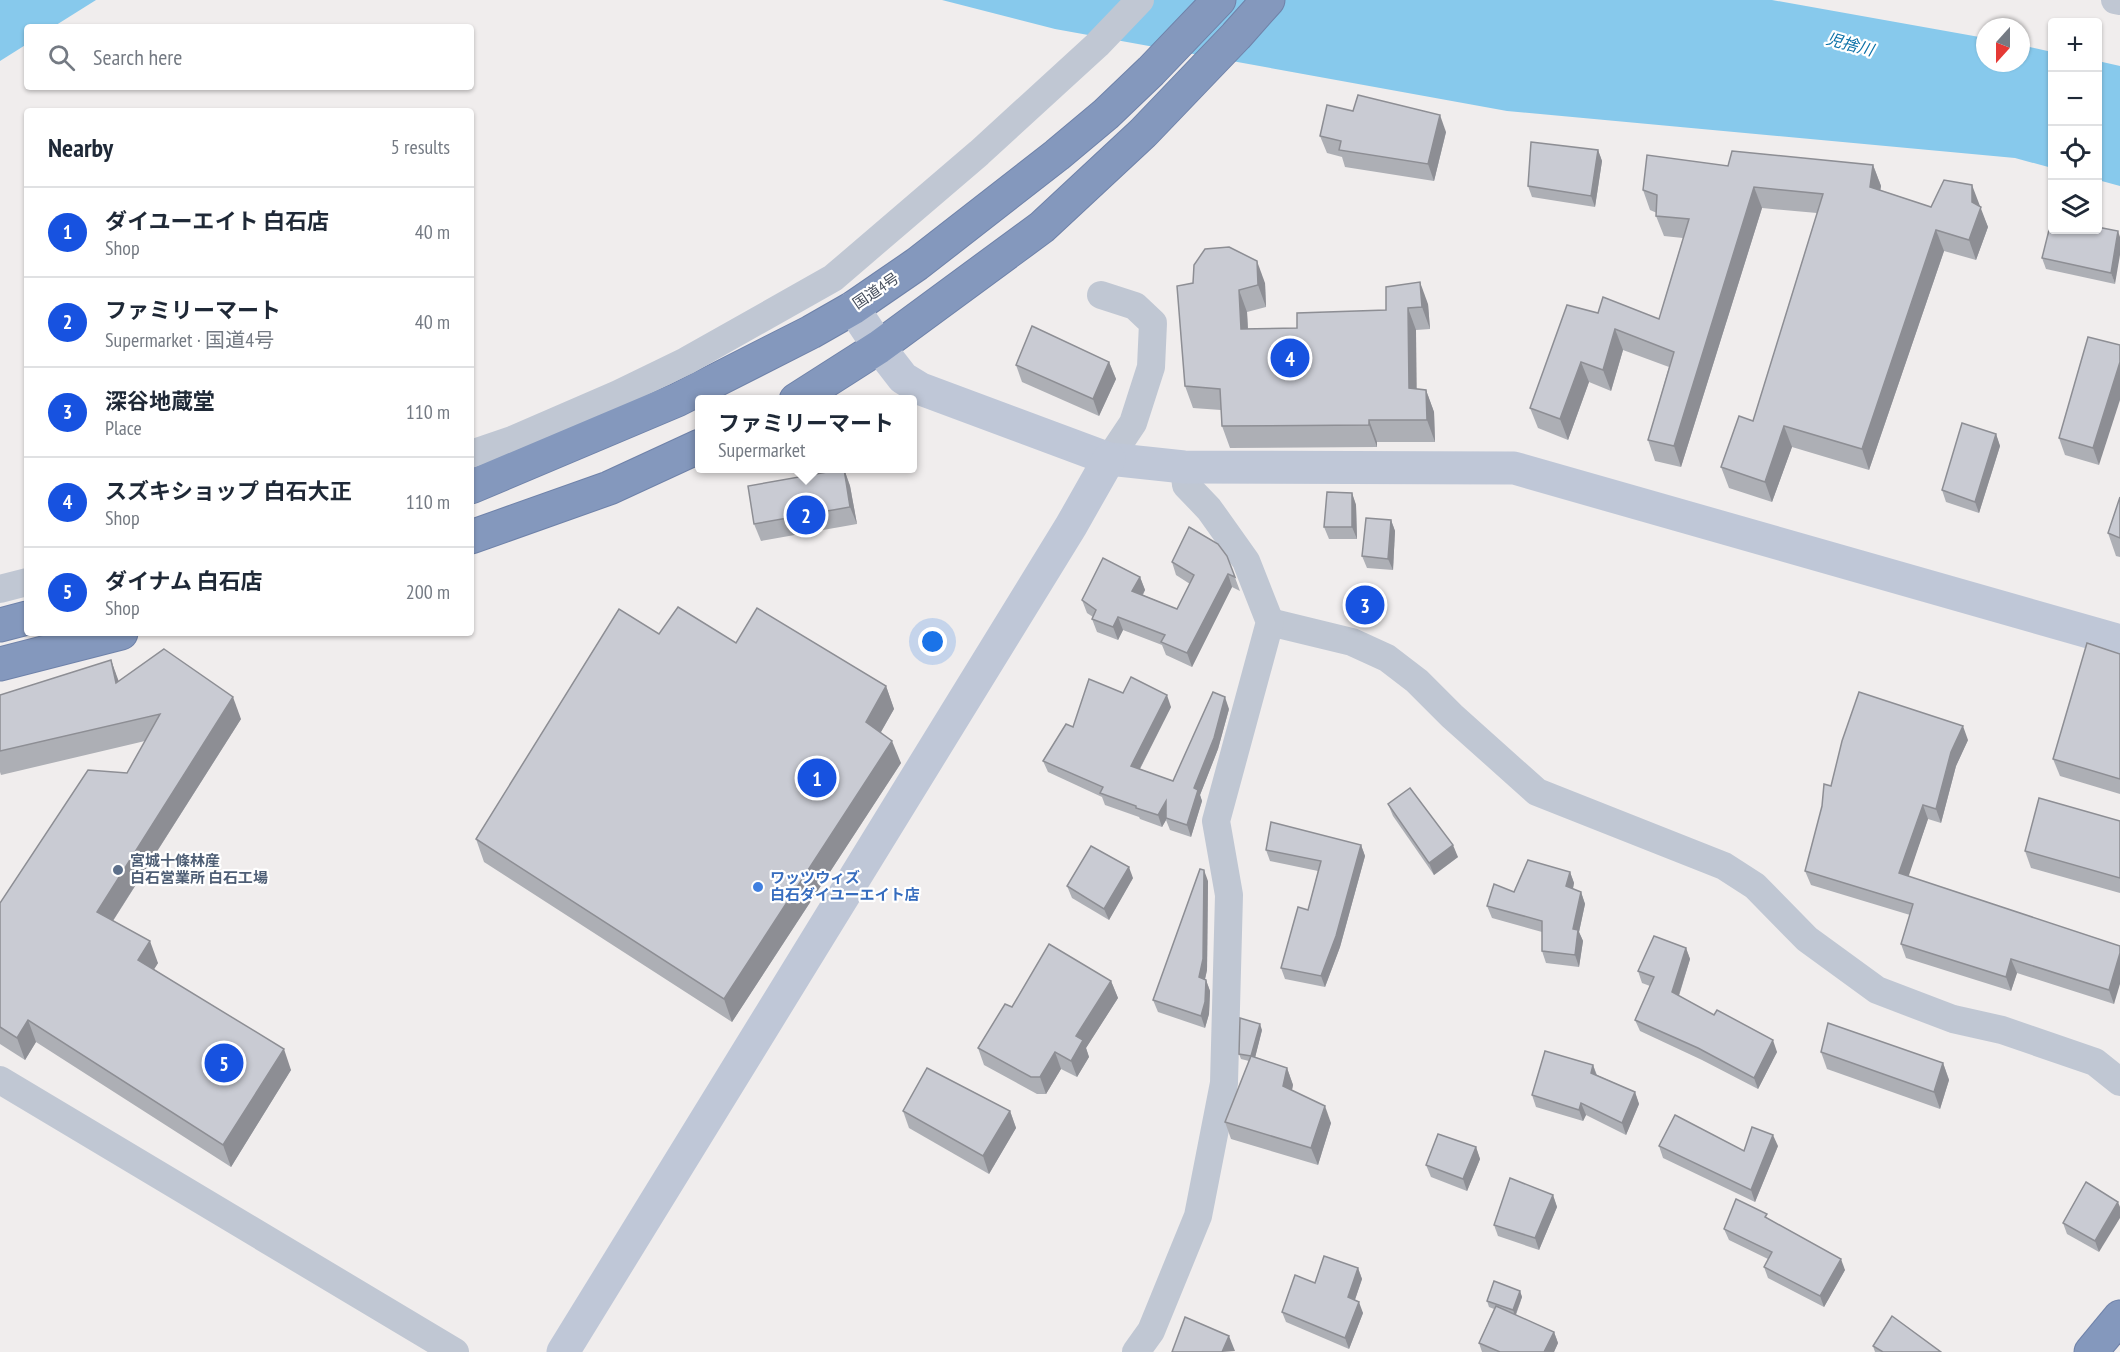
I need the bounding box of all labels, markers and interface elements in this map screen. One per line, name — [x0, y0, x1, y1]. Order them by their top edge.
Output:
north arrow — [1976, 18, 2030, 72]
map controls — [2048, 18, 2102, 234]
button: + — [2048, 18, 2102, 72]
search box — [24, 24, 474, 90]
water label: 児捨川 — [1824, 28, 1878, 60]
icon: search — [45, 41, 78, 74]
text: Search here — [93, 43, 182, 71]
button: − — [2048, 72, 2102, 126]
button: locate — [2048, 126, 2102, 180]
text: Nearby — [48, 131, 113, 164]
text: 5 results — [391, 134, 450, 160]
button: layers — [2048, 180, 2102, 234]
text: ダイユーエイト 白石店 — [105, 207, 329, 235]
text: 1 — [63, 219, 72, 245]
text: 40 m — [415, 219, 450, 245]
text: Shop — [105, 235, 140, 261]
street label: 国道4号 — [849, 268, 902, 313]
text: ファミリーマート — [105, 296, 281, 324]
text: 2 — [63, 309, 72, 335]
text: 40 m — [415, 309, 450, 335]
text: Supermarket · 国道4号 — [105, 327, 274, 353]
pin: 4 — [1270, 336, 1310, 380]
text: 深谷地蔵堂 — [105, 387, 215, 415]
popup — [695, 395, 917, 473]
text: 3 — [63, 399, 72, 425]
text: 110 m — [406, 399, 450, 425]
text: ファミリーマート — [718, 409, 894, 437]
text: Place — [105, 415, 142, 441]
text: Supermarket — [718, 437, 805, 463]
text: スズキショップ 白石大正 — [105, 477, 352, 505]
text: 4 — [63, 489, 72, 515]
text: 110 m — [406, 489, 450, 515]
pin: 2 — [786, 492, 826, 538]
text: Shop — [105, 505, 140, 531]
text: ダイナム 白石店 — [105, 567, 262, 595]
text: 5 — [63, 579, 72, 605]
text: 200 m — [406, 579, 450, 605]
pin: 3 — [1346, 582, 1384, 628]
text: Shop — [105, 595, 140, 621]
your location — [918, 627, 947, 656]
pin: 1 — [798, 756, 836, 800]
place label: 宮城十條林産 白石営業所 白石工場 — [130, 851, 268, 887]
marker: 宮城十條林産 白石営業所 白石工場 — [111, 863, 125, 877]
place label: ワッツウィズ 白石ダイユーエイト店 — [770, 868, 920, 904]
marker: ワッツウィズ 白石ダイユーエイト店 — [751, 880, 765, 894]
pin: 5 — [204, 1040, 244, 1086]

